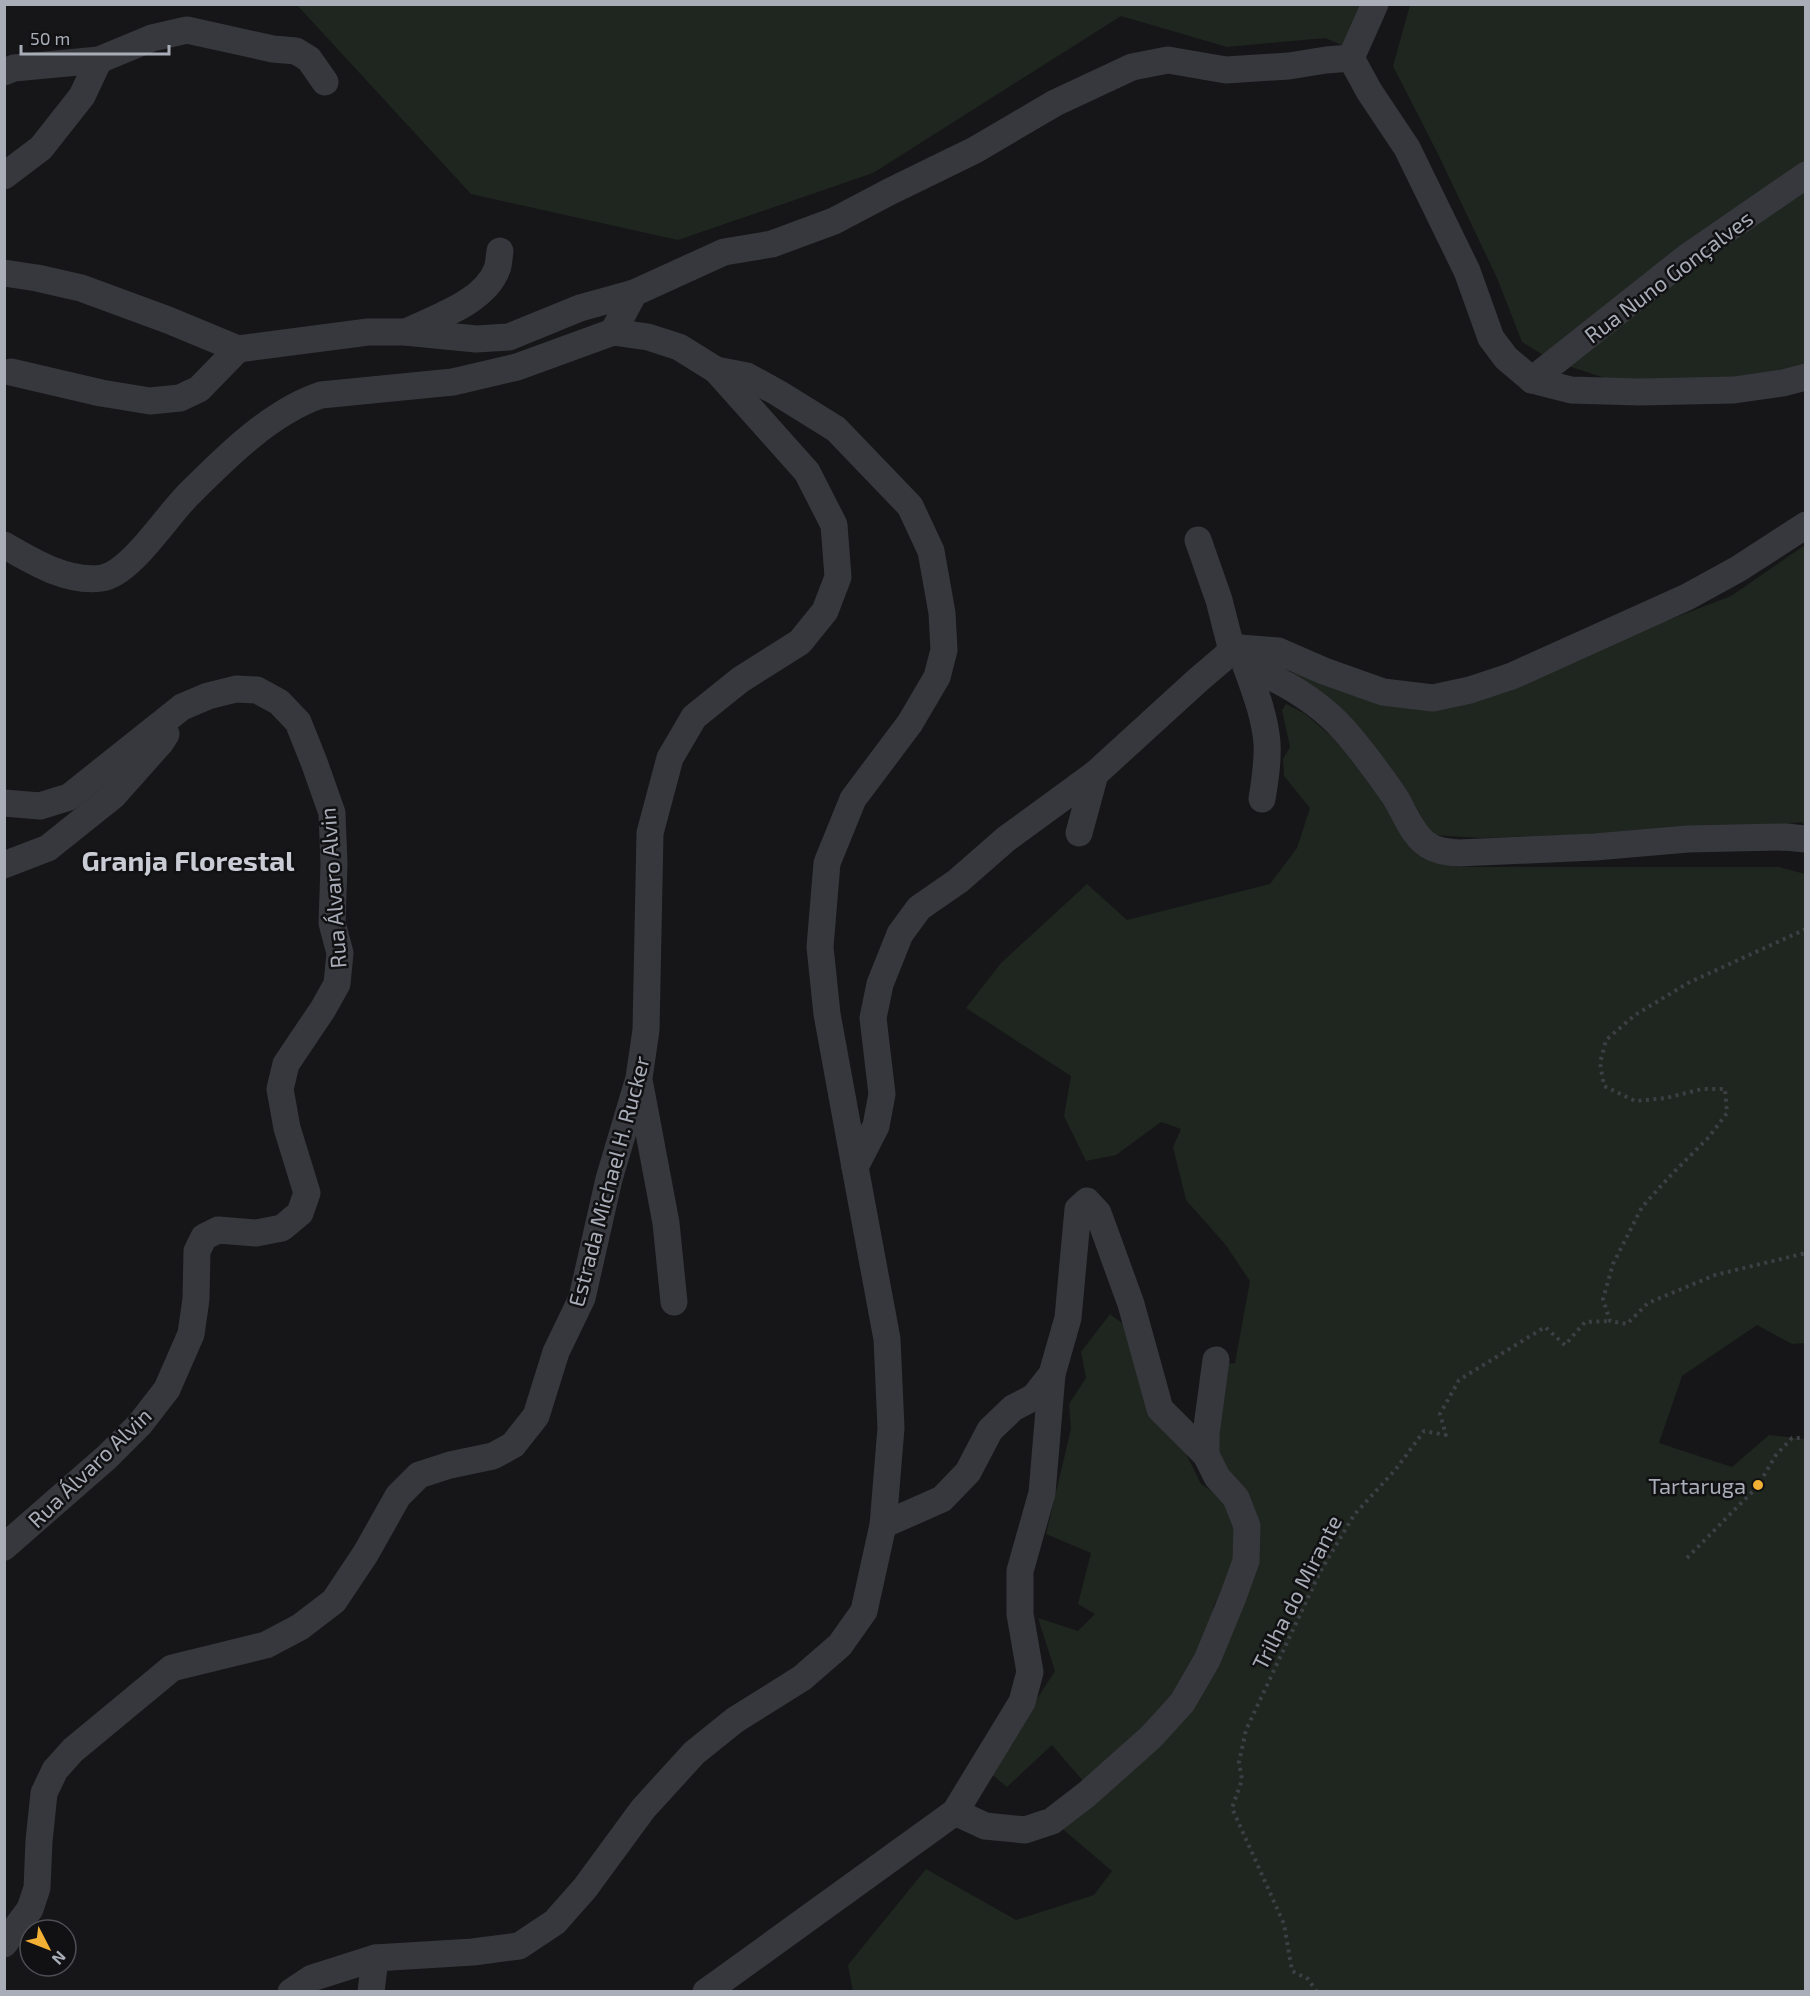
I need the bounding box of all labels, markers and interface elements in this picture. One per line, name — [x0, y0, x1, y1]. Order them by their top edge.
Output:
scale bar — [21, 18, 170, 56]
text: 50 m — [30, 27, 70, 49]
street label: Rua Nuno Gonçalves — [1579, 204, 1758, 349]
street label: Rua Álvaro Alvin — [313, 807, 351, 969]
district label: Granja Florestal — [82, 843, 295, 877]
street label: Estrada Michael H. Rucker — [562, 1053, 654, 1309]
street label: Rua Álvaro Alvin — [22, 1402, 156, 1532]
place label: Tartaruga — [1648, 1472, 1746, 1498]
marker: Tartaruga — [1751, 1478, 1765, 1492]
street label: Trilha do Mirante — [1246, 1510, 1346, 1674]
north arrow — [18, 1918, 78, 1978]
text: N — [49, 1948, 70, 1969]

